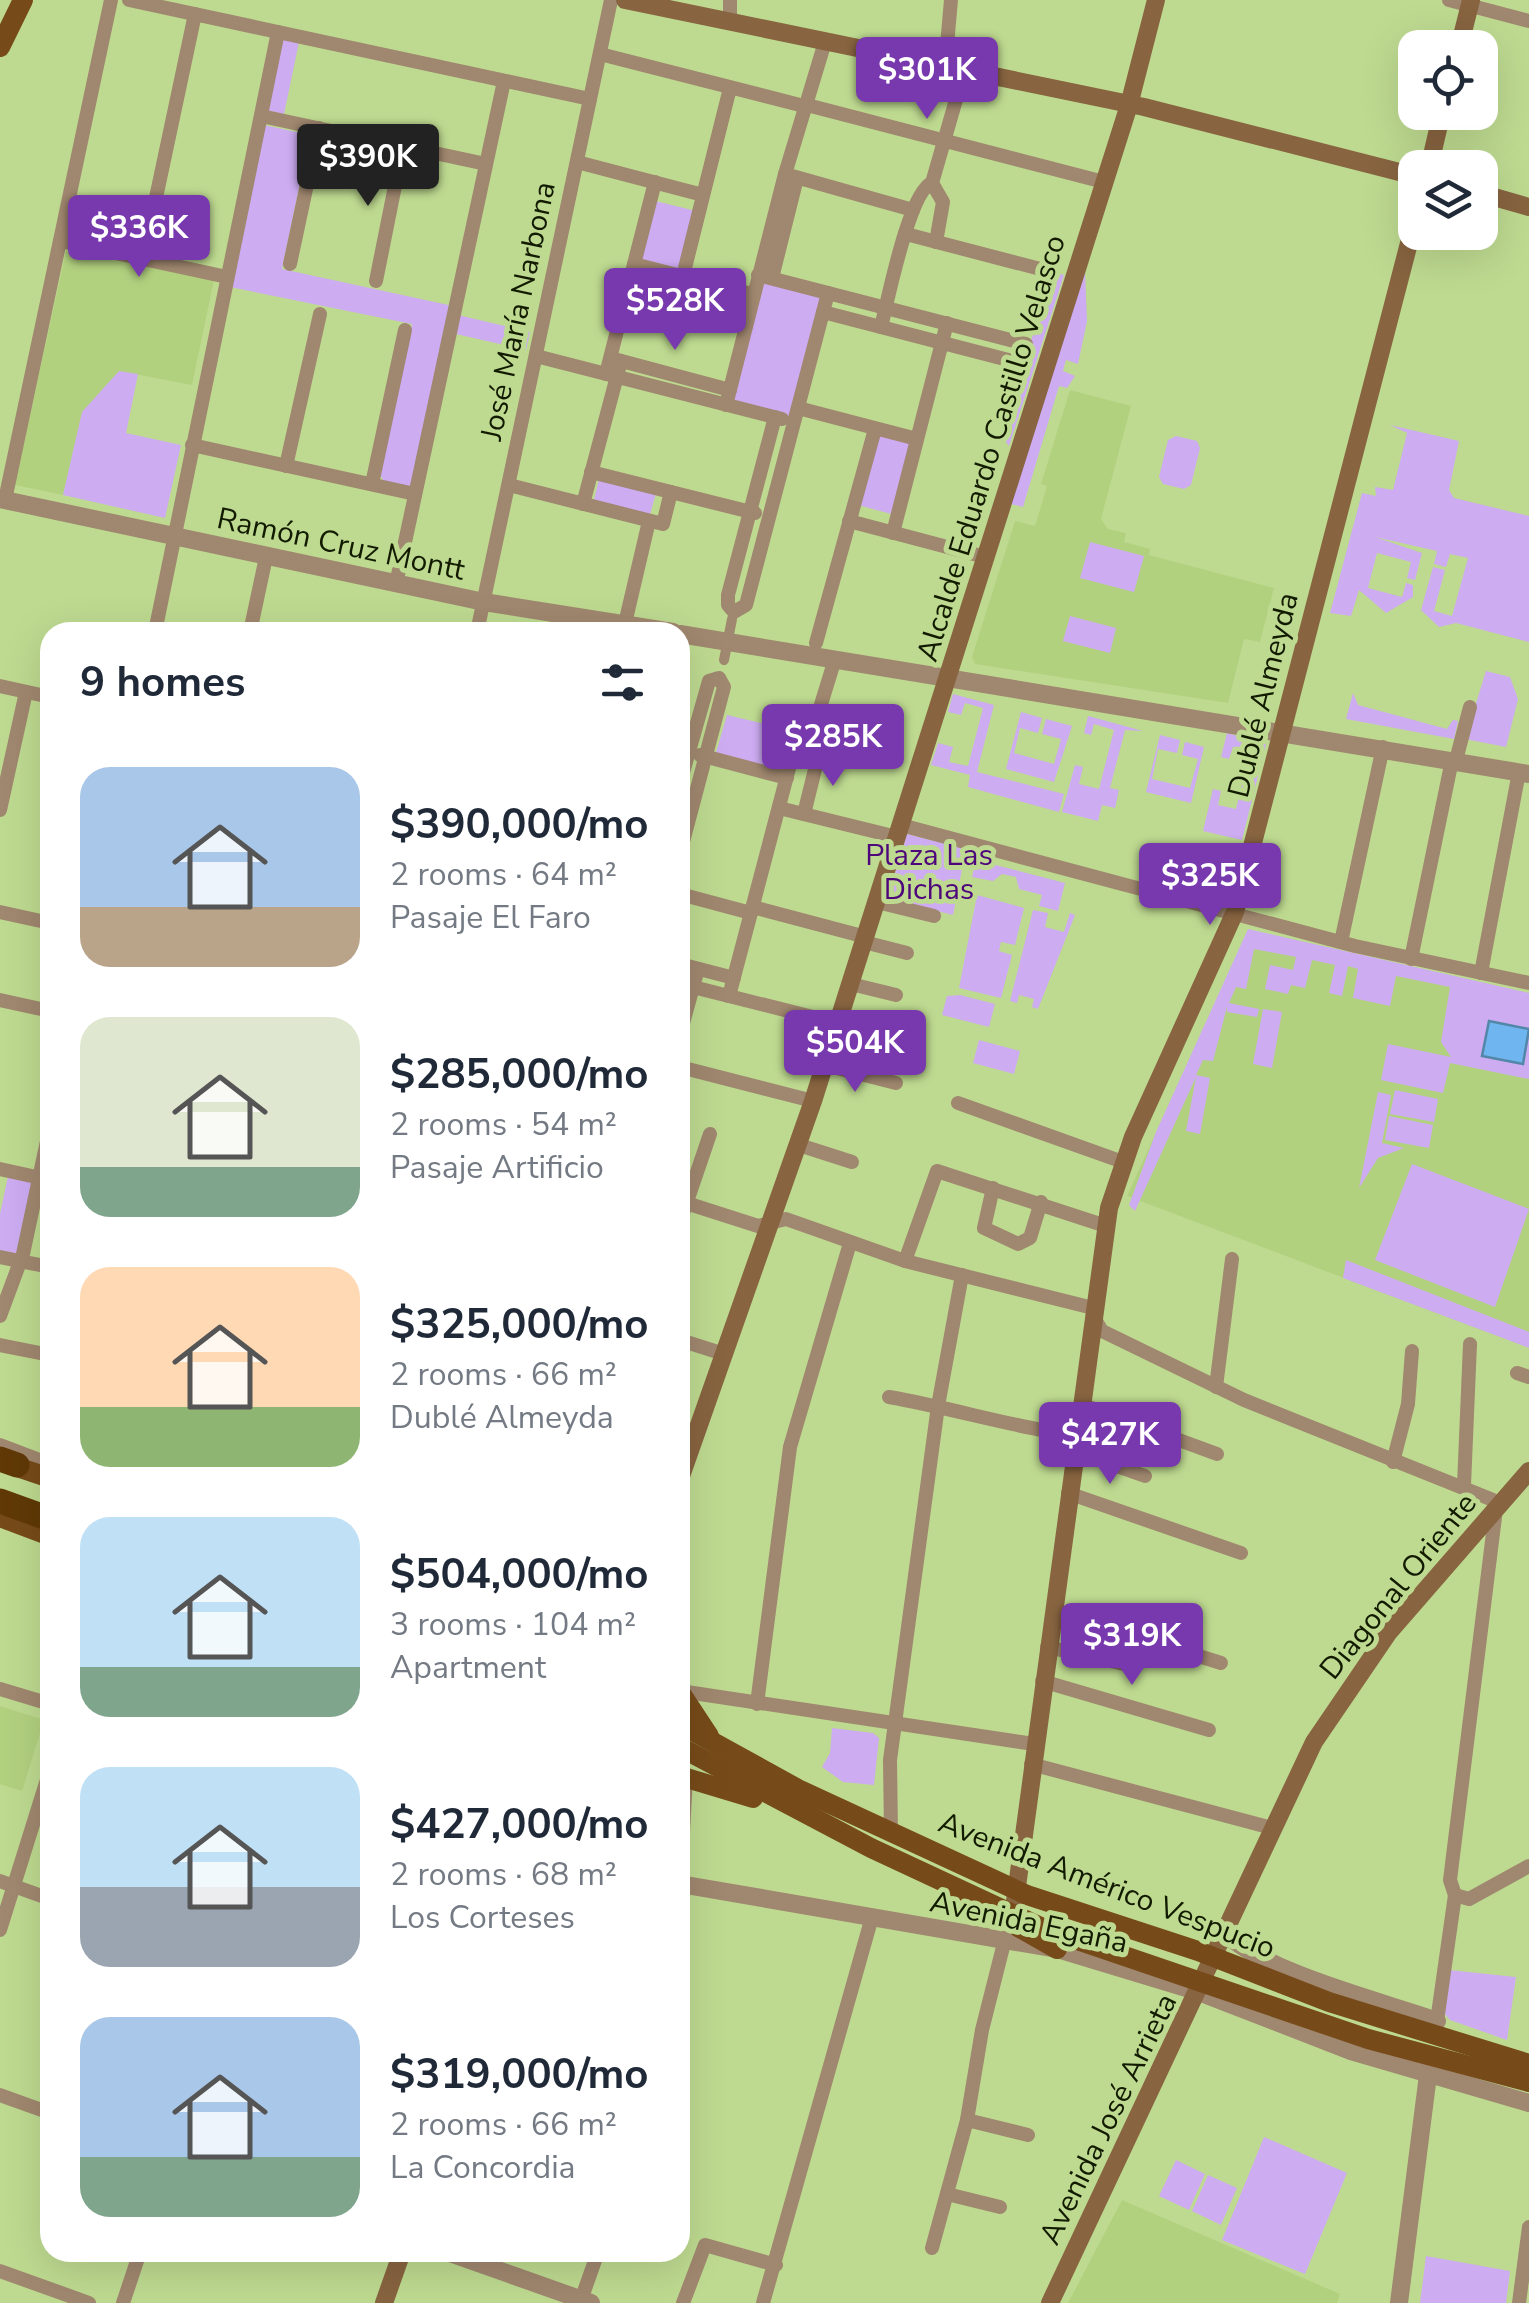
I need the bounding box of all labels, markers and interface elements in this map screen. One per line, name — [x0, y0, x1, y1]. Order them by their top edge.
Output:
map controls — [1398, 30, 1498, 250]
button: locate — [1398, 30, 1498, 130]
pin: $301K — [857, 37, 997, 122]
text: $301K — [878, 48, 976, 91]
pin: $390K — [298, 124, 438, 209]
text: $390K — [319, 135, 417, 178]
button: layers — [1398, 150, 1498, 250]
street label: José María Narbona — [471, 178, 566, 445]
pin: $336K — [69, 195, 209, 280]
text: $336K — [90, 206, 188, 249]
street label: Alcalde Eduardo Castillo Velasco — [907, 230, 1076, 666]
pin: $528K — [605, 268, 745, 353]
text: $528K — [626, 279, 724, 322]
street label: Ramón Cruz Montt — [213, 498, 469, 591]
street label: Dublé Almeyda — [1218, 588, 1309, 802]
text: 9 homes — [80, 654, 245, 711]
icon: filters — [595, 655, 650, 710]
pin: $285K — [763, 704, 903, 789]
text: $285K — [784, 715, 882, 758]
text: $390,000/mo — [390, 796, 648, 853]
icon: home — [160, 807, 280, 927]
park label: Plaza Las Dichas — [865, 835, 993, 910]
pin: $325K — [1140, 843, 1280, 928]
text: 2 rooms · 64 m² — [390, 853, 617, 896]
text: $325K — [1161, 854, 1259, 897]
text: Pasaje El Faro — [390, 896, 591, 939]
pin: $504K — [785, 1010, 925, 1095]
text: $504K — [806, 1021, 904, 1064]
text: $285,000/mo — [390, 1046, 648, 1103]
icon: home — [160, 1057, 280, 1177]
text: 2 rooms · 54 m² — [390, 1103, 617, 1146]
text: Pasaje Artificio — [390, 1146, 604, 1189]
text: $325,000/mo — [390, 1296, 648, 1353]
icon: home — [160, 1307, 280, 1427]
text: 2 rooms · 66 m² — [390, 1353, 617, 1396]
text: Dublé Almeyda — [390, 1396, 614, 1439]
pin: $427K — [1040, 1402, 1180, 1487]
text: $427K — [1061, 1413, 1159, 1456]
street label: Diagonal Oriente — [1310, 1484, 1486, 1688]
text: $504,000/mo — [390, 1546, 648, 1603]
icon: home — [160, 1557, 280, 1677]
text: 3 rooms · 104 m² — [390, 1603, 636, 1646]
pin: $319K — [1062, 1603, 1202, 1688]
text: $319K — [1083, 1614, 1181, 1657]
text: Apartment — [390, 1646, 546, 1689]
text: $427,000/mo — [390, 1796, 648, 1853]
street label: Avenida Américo Vespucio — [932, 1802, 1281, 1969]
icon: home — [160, 1807, 280, 1927]
text: 2 rooms · 68 m² — [390, 1853, 617, 1896]
street label: Avenida Egaña — [926, 1882, 1132, 1963]
text: Los Corteses — [390, 1896, 575, 1939]
street label: Avenida José Arrieta — [1030, 1987, 1187, 2252]
text: $319,000/mo — [390, 2046, 648, 2103]
icon: home — [160, 2057, 280, 2177]
text: 2 rooms · 66 m² — [390, 2103, 617, 2146]
text: La Concordia — [390, 2146, 576, 2189]

